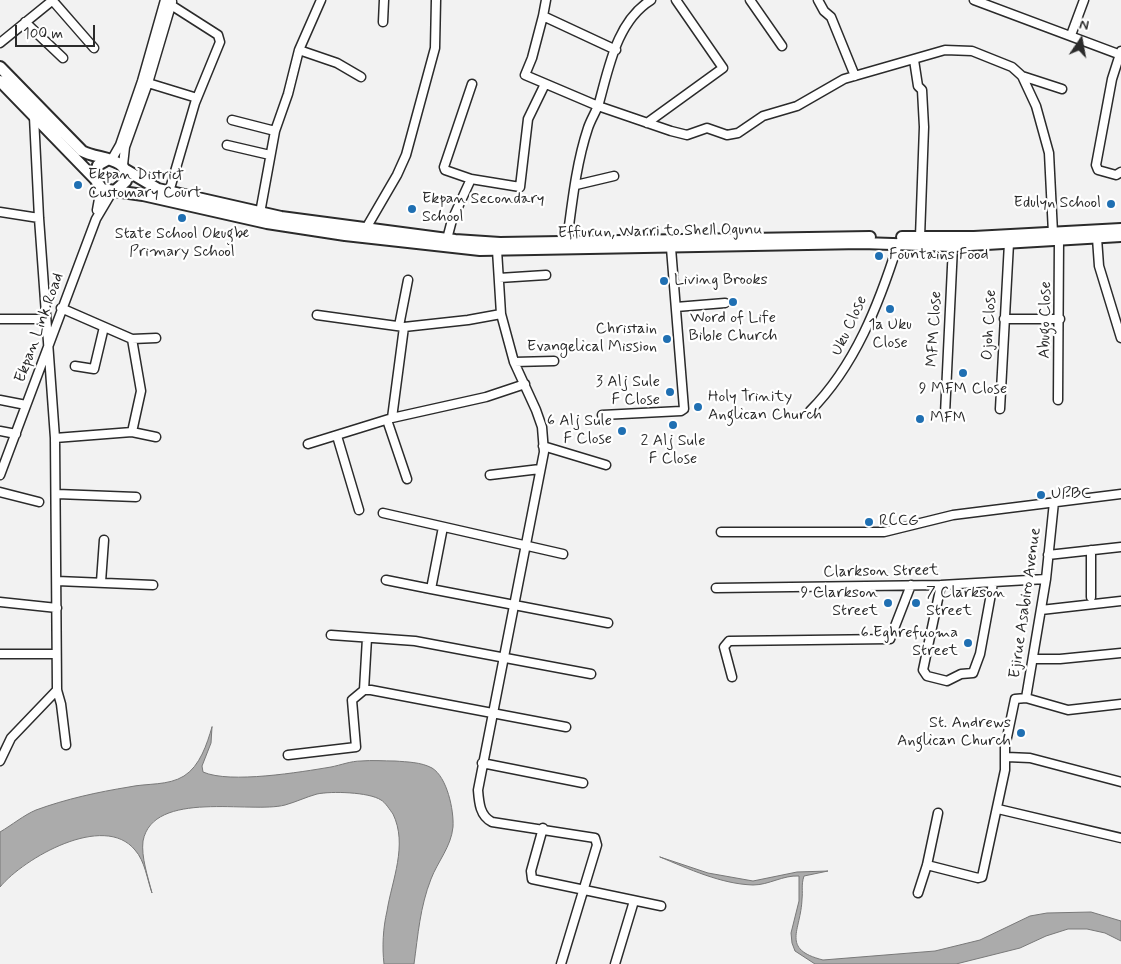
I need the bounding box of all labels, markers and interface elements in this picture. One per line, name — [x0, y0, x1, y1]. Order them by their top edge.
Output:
scale bar — [18, 15, 98, 47]
north arrow — [1056, 15, 1106, 65]
text: N — [1078, 16, 1091, 35]
text: 100 m — [23, 24, 63, 44]
place label: Ekpan District Customary Court — [88, 166, 201, 204]
marker: Ekpan District Customary Court — [72, 179, 84, 191]
place label: Ekpan Secondary School — [422, 190, 544, 228]
place label: Edulyn School — [1014, 194, 1101, 214]
marker: Edulyn School — [1105, 198, 1117, 210]
marker: Ekpan Secondary School — [406, 203, 418, 215]
marker: State School Okugbe Primary School — [176, 212, 188, 224]
street label: Effurun, Warri to Shell Ogunu — [558, 221, 762, 243]
place label: State School Okugbe Primary School — [115, 225, 249, 263]
place label: Fountains Food — [889, 246, 989, 266]
marker: Fountains Food — [873, 250, 885, 262]
street label: Ekpan Link Road — [11, 271, 69, 385]
place label: Living Brooks — [674, 271, 768, 291]
marker: Living Brooks — [658, 275, 670, 287]
street label: Abugo Close — [1036, 281, 1056, 359]
street label: Ojoh Close — [979, 289, 1001, 361]
street label: MFM Close — [923, 291, 947, 367]
street label: Uku Close — [828, 293, 872, 359]
marker: Word of Life Bible Church — [727, 296, 739, 308]
marker: 1a Uku Close — [884, 303, 896, 315]
place label: Word of Life Bible Church — [689, 309, 777, 347]
place label: 1a Uku Close — [868, 316, 912, 354]
place label: Christain Evangelical Mission — [527, 320, 657, 358]
marker: Christain Evangelical Mission — [661, 333, 673, 345]
marker: 9 MFM Close — [957, 367, 969, 379]
place label: 3 Alj Sule F Close — [596, 373, 660, 411]
place label: 9 MFM Close — [919, 380, 1007, 400]
marker: 3 Alj Sule F Close — [664, 386, 676, 398]
place label: Holy Trinity Anglican Church — [708, 388, 822, 426]
marker: Holy Trinity Anglican Church — [692, 401, 704, 413]
place label: MFM — [930, 409, 966, 429]
place label: 6 Alj Sule F Close — [547, 412, 612, 450]
marker: MFM — [914, 413, 926, 425]
marker: 2 Alj Sule F Close — [667, 419, 679, 431]
marker: 6 Alj Sule F Close — [616, 425, 628, 437]
place label: 2 Alj Sule F Close — [641, 432, 705, 470]
place label: UPBC — [1051, 485, 1091, 505]
marker: UPBC — [1035, 489, 1047, 501]
place label: RCCG — [879, 512, 919, 532]
marker: RCCG — [863, 516, 875, 528]
street label: Ejirue Asabiro Avenue — [1006, 527, 1046, 679]
street label: Clarkson Street — [823, 561, 939, 583]
place label: 9 Clarkson Street — [801, 584, 878, 622]
place label: 7 Clarkson Street — [926, 584, 1005, 622]
marker: 9 Clarkson Street — [882, 597, 894, 609]
marker: 7 Clarkson Street — [910, 597, 922, 609]
place label: 6 Eghrefuoma Street — [861, 624, 958, 662]
marker: 6 Eghrefuoma Street — [962, 637, 974, 649]
place label: St. Andrews Anglican Church — [897, 714, 1011, 752]
marker: St. Andrews Anglican Church — [1015, 727, 1027, 739]

